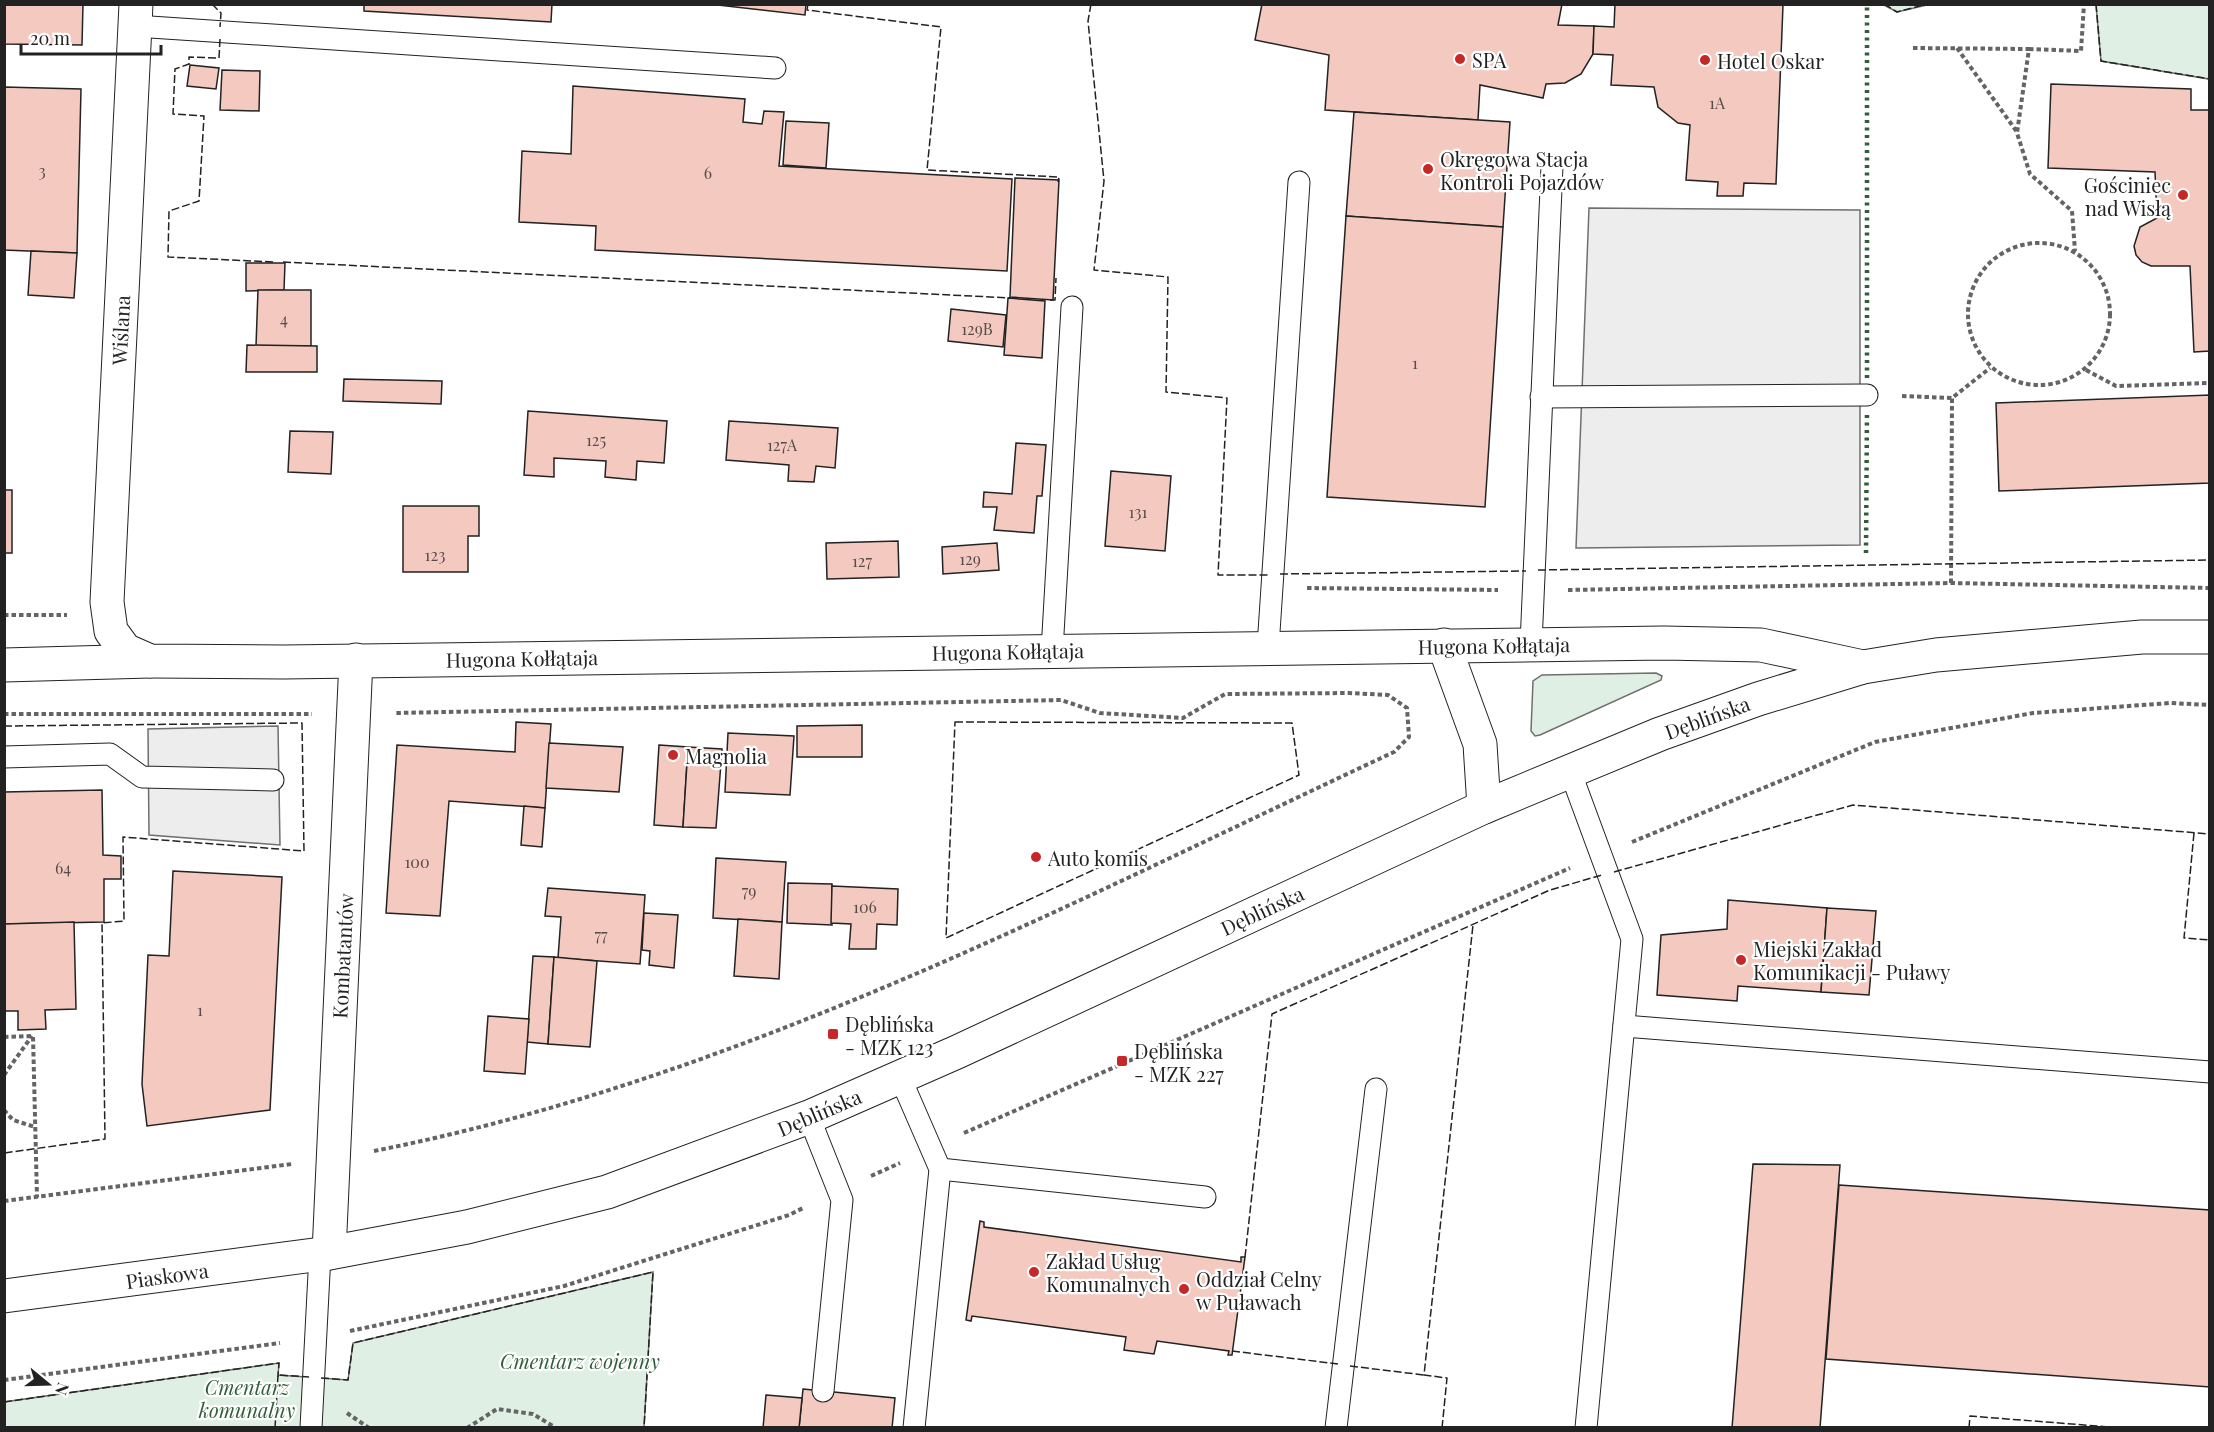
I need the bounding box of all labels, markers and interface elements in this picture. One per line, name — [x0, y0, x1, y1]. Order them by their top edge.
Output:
scale bar — [21, 18, 160, 56]
text: 20 m — [30, 26, 70, 50]
place label: SPA — [1472, 46, 1507, 73]
place label: Hotel Oskar — [1717, 47, 1824, 74]
marker: SPA — [1453, 52, 1467, 66]
marker: Hotel Oskar — [1698, 53, 1712, 67]
house number: 1A — [1709, 92, 1726, 113]
place label: Okręgowa Stacja Kontroli Pojazdów — [1440, 145, 1605, 195]
house number: 3 — [38, 160, 46, 181]
house number: 6 — [704, 162, 712, 183]
marker: Okręgowa Stacja Kontroli Pojazdów — [1421, 162, 1435, 176]
place label: Gościniec nad Wisłą — [2084, 171, 2171, 221]
marker: Gościniec nad Wisłą — [2176, 188, 2190, 202]
street label: Wiślana — [105, 294, 135, 367]
house number: 4 — [280, 308, 288, 329]
house number: 129B — [961, 318, 993, 339]
house number: 1 — [1412, 352, 1418, 373]
house number: 125 — [586, 429, 606, 450]
house number: 127A — [767, 434, 798, 455]
house number: 131 — [1129, 501, 1147, 522]
house number: 123 — [425, 544, 445, 565]
house number: 129 — [959, 548, 981, 569]
house number: 127 — [852, 550, 873, 571]
street label: Hugona Kołłątaja — [1418, 630, 1570, 660]
street label: Hugona Kołłątaja — [932, 636, 1084, 666]
street label: Hugona Kołłątaja — [446, 643, 598, 673]
street label: Dęblińska — [1661, 689, 1753, 745]
place label: Magnolia — [685, 742, 767, 769]
marker: Magnolia — [666, 748, 680, 762]
place label: Auto komis — [1047, 844, 1148, 871]
marker: Auto komis — [1029, 850, 1043, 864]
house number: 100 — [404, 851, 430, 872]
house number: 64 — [55, 857, 71, 878]
street label: Dęblińska — [1216, 879, 1308, 941]
house number: 79 — [742, 880, 756, 901]
street label: Kombatantów — [325, 892, 359, 1019]
house number: 106 — [853, 896, 877, 917]
house number: 77 — [595, 924, 608, 945]
place label: Miejski Zakład Komunikacji - Puławy — [1753, 935, 1950, 985]
marker: Miejski Zakład Komunikacji - Puławy — [1734, 953, 1748, 967]
house number: 1 — [197, 999, 203, 1020]
place label: Dęblińska - MZK 123 — [845, 1010, 934, 1060]
marker: Dęblińska - MZK 123 — [826, 1027, 840, 1041]
place label: Dęblińska - MZK 227 — [1134, 1037, 1224, 1087]
marker: Dęblińska - MZK 227 — [1115, 1054, 1129, 1068]
street label: Dęblińska — [773, 1082, 865, 1142]
place label: Zakład Usług Komunalnych — [1046, 1247, 1170, 1297]
street label: Piaskowa — [124, 1256, 210, 1294]
marker: Zakład Usług Komunalnych — [1027, 1265, 1041, 1279]
place label: Oddział Celny w Puławach — [1196, 1265, 1322, 1315]
marker: Oddział Celny w Puławach — [1177, 1282, 1191, 1296]
park label: Cmentarz wojenny — [500, 1347, 660, 1374]
north arrow — [18, 1354, 78, 1414]
park label: Cmentarz komunalny — [198, 1373, 296, 1423]
text: N — [51, 1380, 74, 1398]

